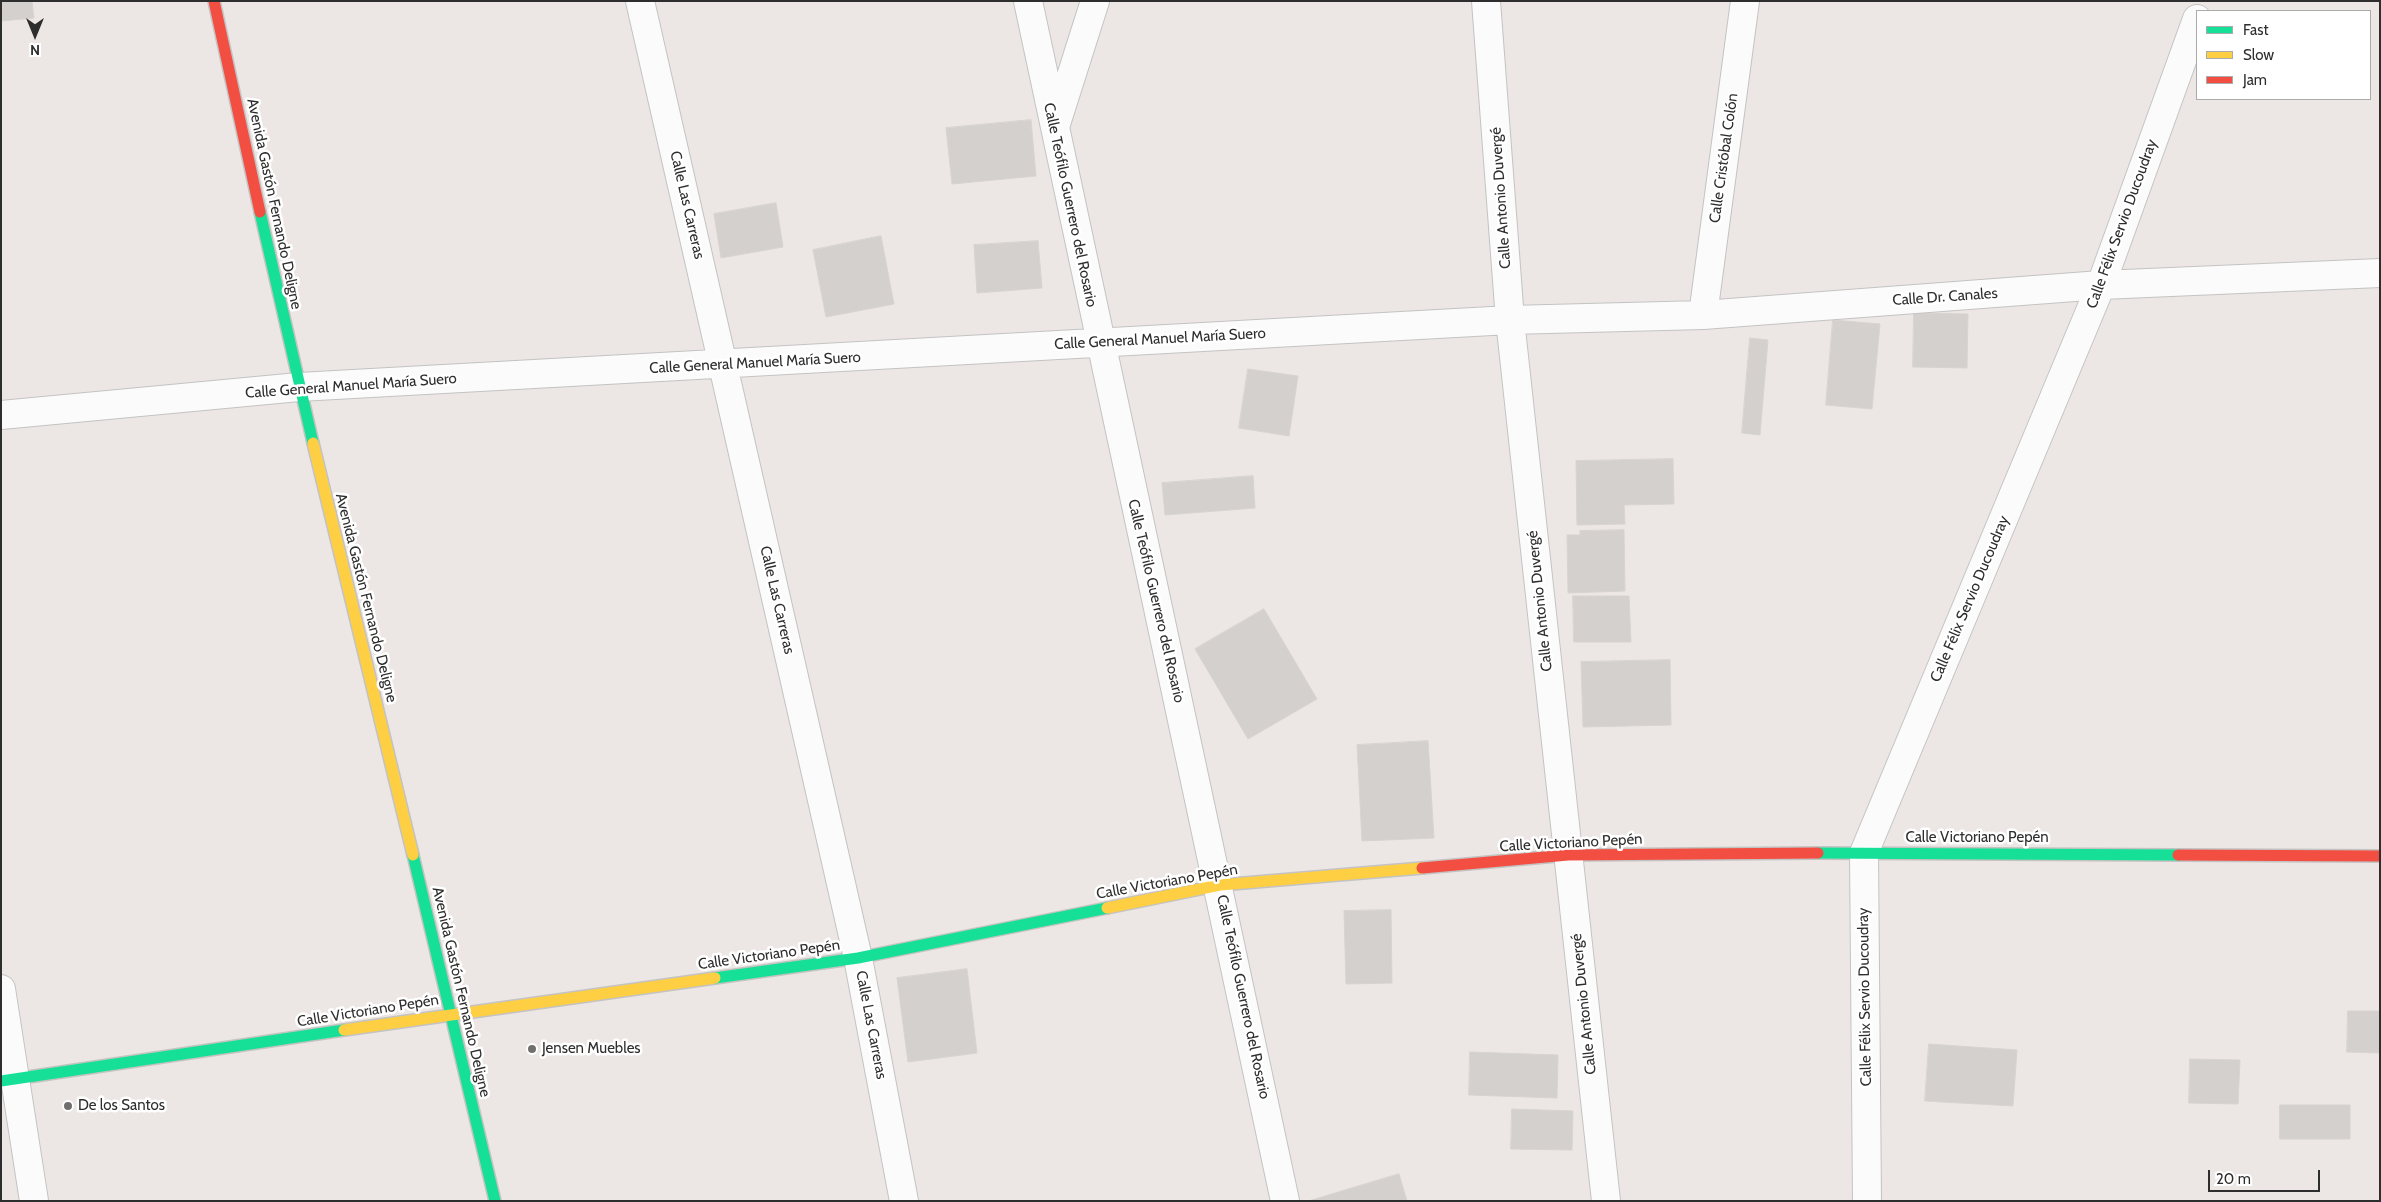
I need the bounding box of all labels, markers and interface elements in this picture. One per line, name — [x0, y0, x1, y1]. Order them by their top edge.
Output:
north arrow — [10, 10, 60, 60]
legend — [2196, 10, 2371, 100]
text: Fast — [2243, 21, 2268, 39]
text: N — [30, 41, 40, 59]
text: Slow — [2243, 46, 2274, 64]
text: Jam — [2243, 71, 2267, 89]
street label: Calle Cristóbal Colón — [1706, 92, 1742, 224]
street label: Avenida Gastón Fernando Deligne — [243, 97, 305, 311]
street label: Calle Teófilo Guerrero del Rosario — [1040, 101, 1100, 309]
street label: Calle Antonio Duvergé — [1487, 127, 1515, 269]
street label: Calle Félix Servio Ducoudray — [2083, 137, 2161, 311]
street label: Calle Las Carreras — [666, 149, 708, 261]
street label: Calle Dr. Canales — [1892, 284, 1998, 310]
street label: Calle General Manuel María Suero — [1054, 324, 1266, 354]
street label: Calle General Manuel María Suero — [649, 348, 861, 378]
street label: Calle General Manuel María Suero — [245, 370, 457, 402]
street label: Avenida Gastón Fernando Deligne — [331, 492, 401, 704]
street label: Calle Teófilo Guerrero del Rosario — [1124, 497, 1188, 705]
street label: Calle Félix Servio Ducoudray — [1927, 513, 2013, 685]
street label: Calle Antonio Duvergé — [1524, 530, 1556, 672]
street label: Calle Las Carreras — [756, 544, 798, 656]
street label: Calle Victoriano Pepén — [1905, 829, 2049, 847]
street label: Calle Victoriano Pepén — [1499, 830, 1643, 856]
street label: Calle Victoriano Pepén — [1095, 861, 1239, 903]
street label: Avenida Gastón Fernando Deligne — [428, 885, 494, 1099]
street label: Calle Teófilo Guerrero del Rosario — [1213, 893, 1273, 1101]
street label: Calle Félix Servio Ducoudray — [1854, 907, 1876, 1087]
street label: Calle Antonio Duvergé — [1568, 933, 1600, 1075]
street label: Calle Victoriano Pepén — [697, 936, 841, 974]
street label: Calle Las Carreras — [852, 969, 890, 1081]
street label: Calle Victoriano Pepén — [296, 991, 440, 1031]
place label: Jensen Muebles — [542, 1040, 641, 1058]
marker: Jensen Muebles — [526, 1043, 538, 1055]
place label: De los Santos — [78, 1097, 165, 1115]
marker: De los Santos — [62, 1100, 74, 1112]
scale bar — [2211, 1160, 2324, 1192]
text: 20 m — [2216, 1170, 2251, 1188]

